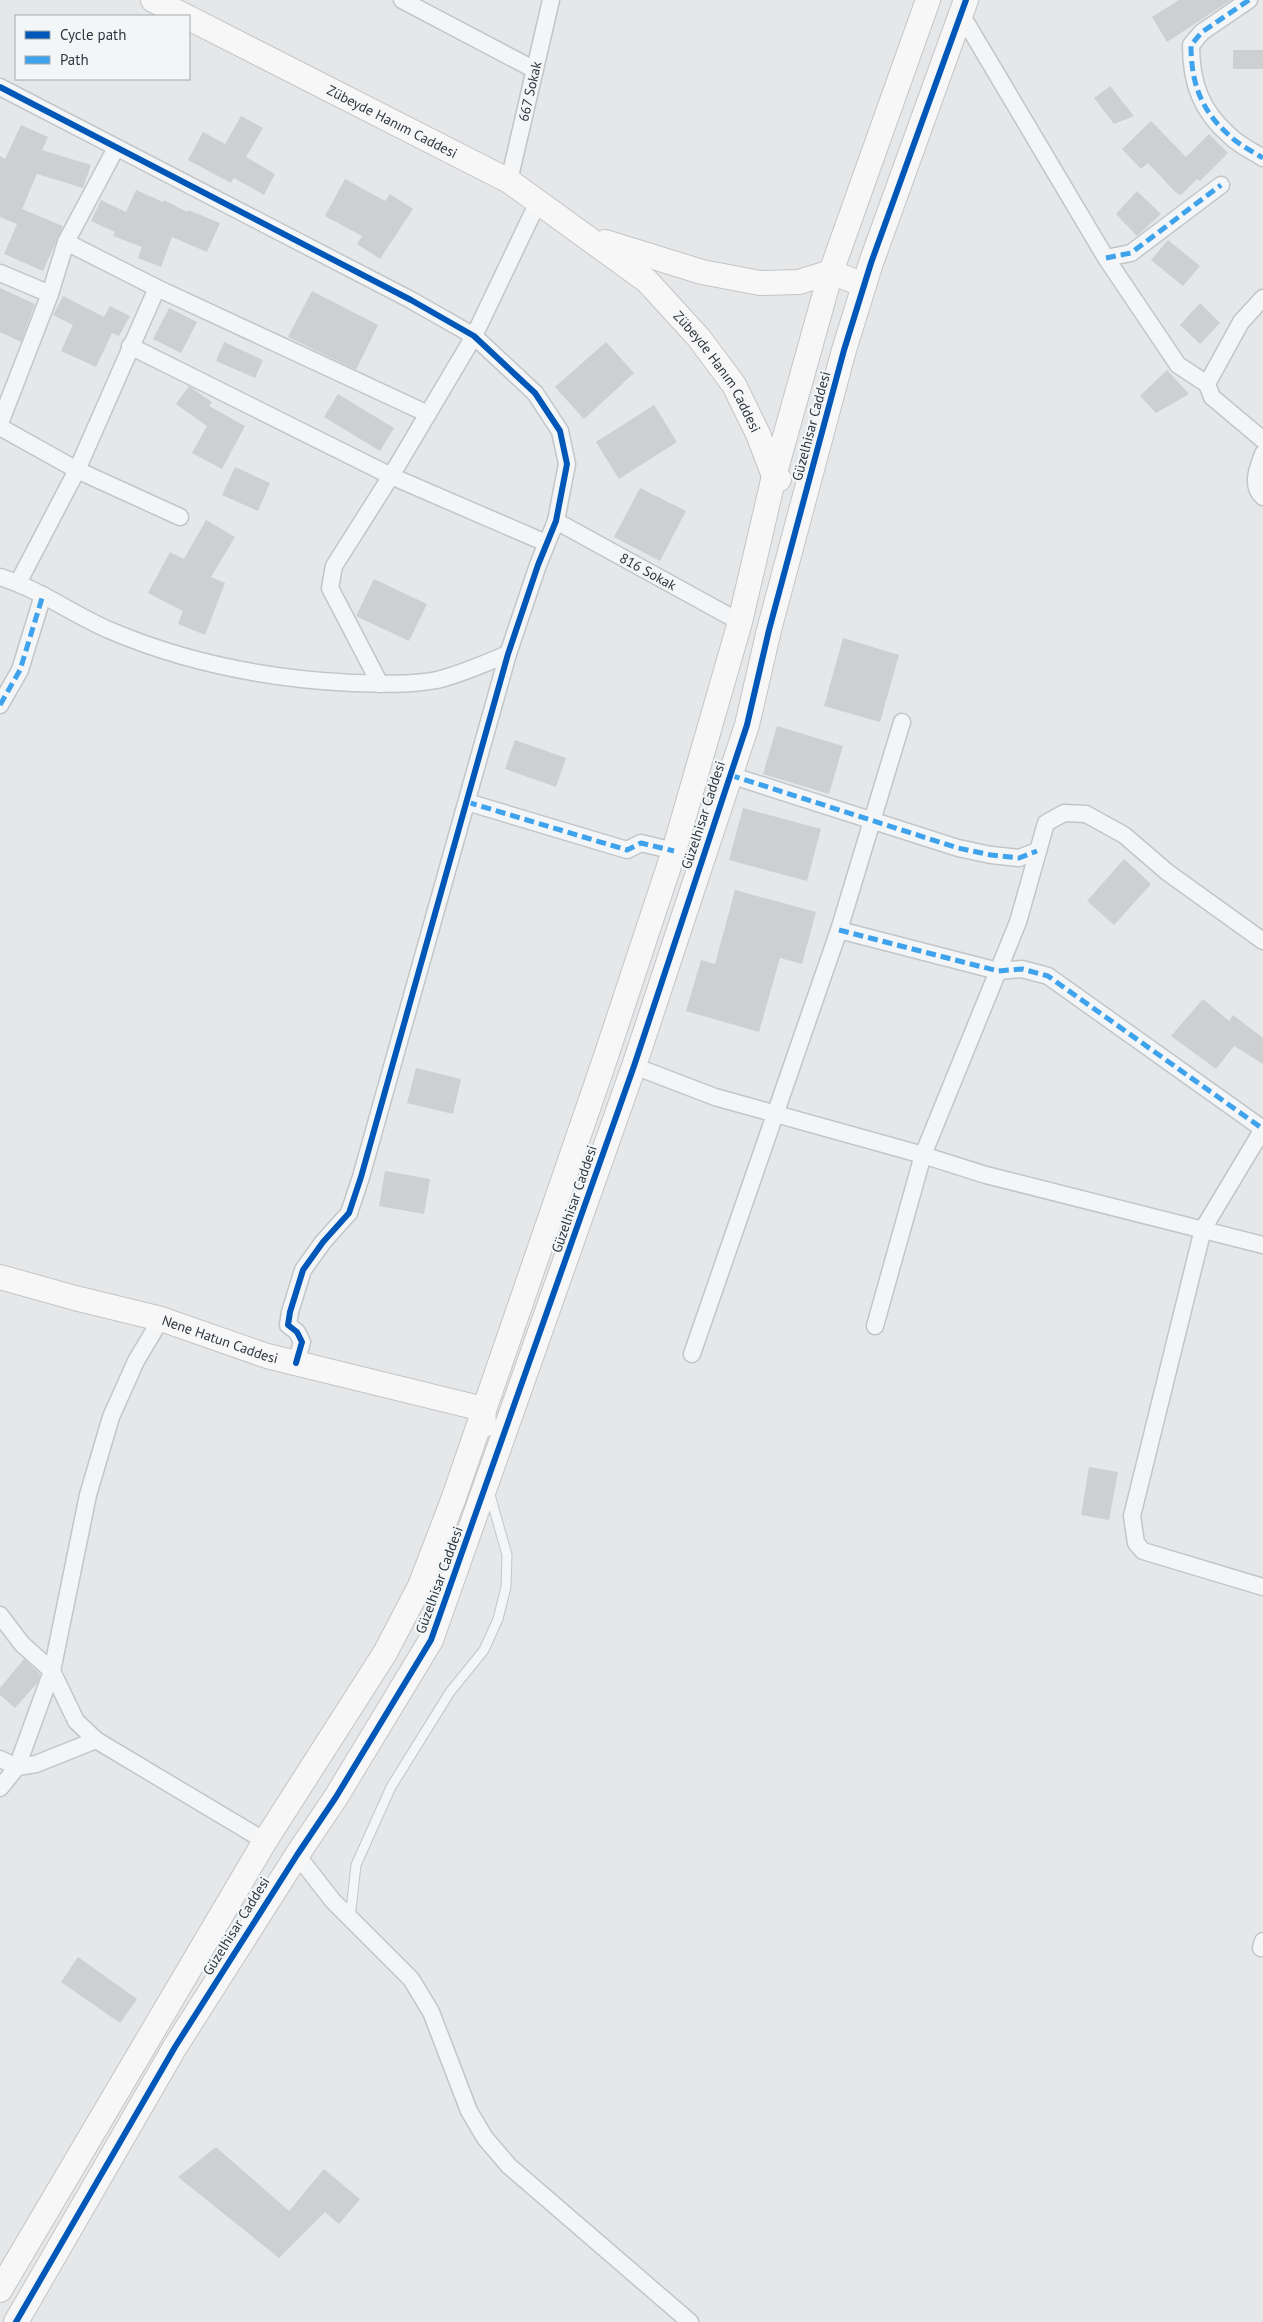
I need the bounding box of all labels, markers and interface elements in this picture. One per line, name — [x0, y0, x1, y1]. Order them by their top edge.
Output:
legend — [15, 15, 190, 80]
text: Cycle path — [60, 25, 126, 44]
text: Path — [60, 50, 89, 69]
street label: 667 Sokak — [514, 59, 546, 123]
street label: Zübeyde Hanım Caddesi — [324, 81, 460, 162]
street label: Zübeyde Hanım Caddesi — [670, 307, 765, 435]
street label: Güzelhisar Caddesi — [788, 369, 834, 483]
street label: 816 Sokak — [617, 549, 680, 594]
street label: Güzelhisar Caddesi — [677, 759, 729, 871]
street label: Güzelhisar Caddesi — [547, 1143, 601, 1255]
street label: Nene Hatun Caddesi — [160, 1311, 280, 1367]
street label: Güzelhisar Caddesi — [411, 1524, 467, 1636]
street label: Güzelhisar Caddesi — [199, 1873, 273, 1979]

